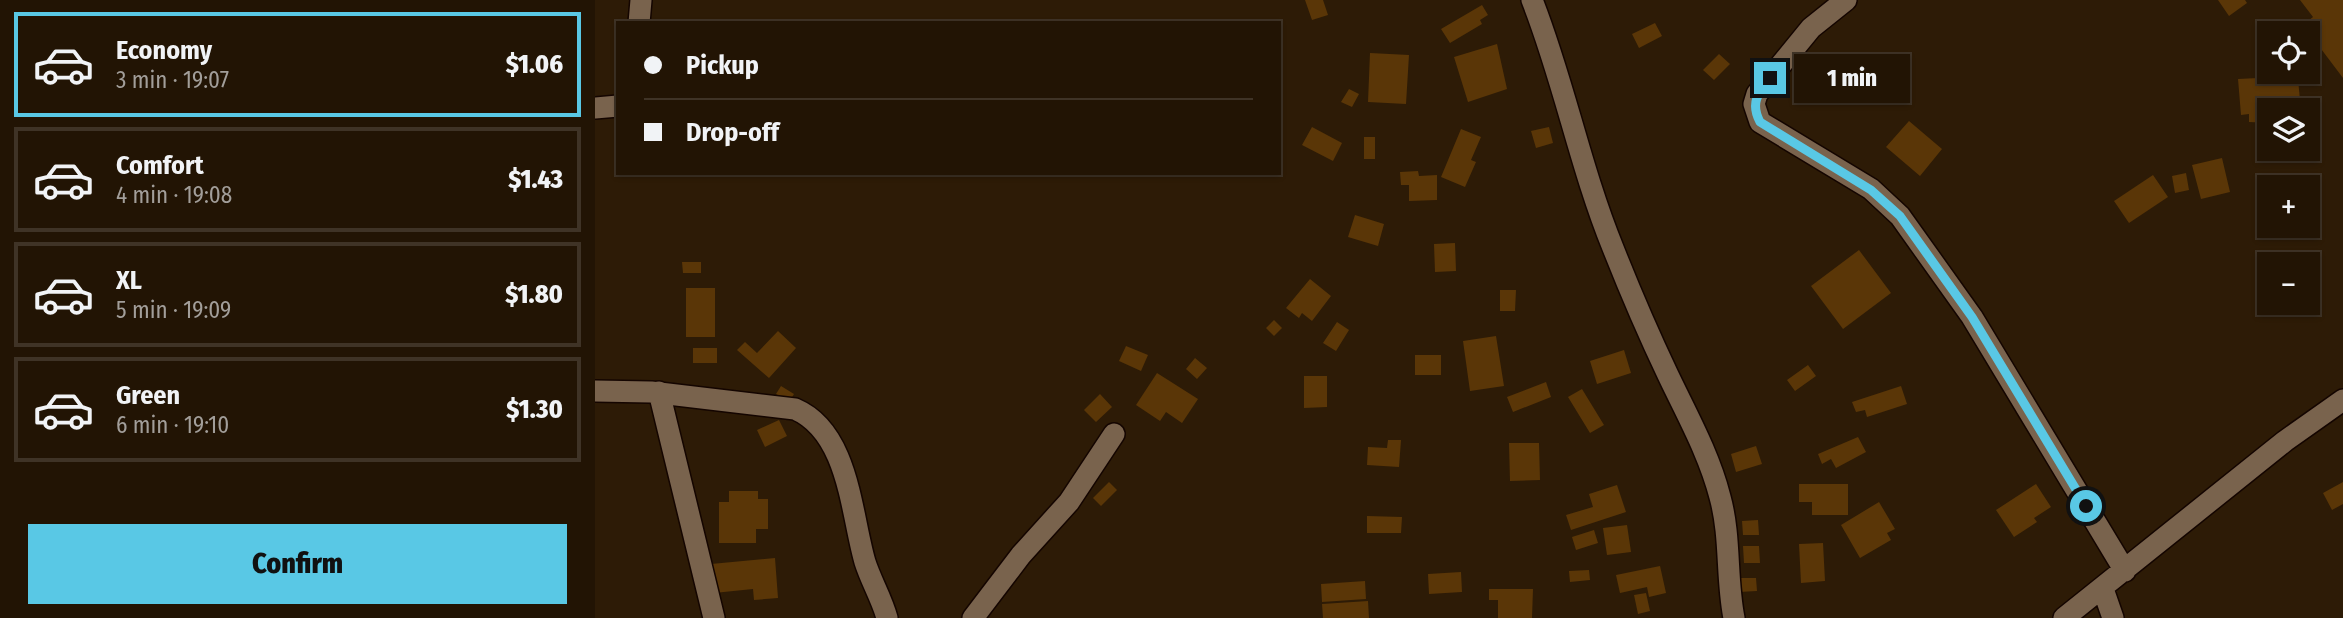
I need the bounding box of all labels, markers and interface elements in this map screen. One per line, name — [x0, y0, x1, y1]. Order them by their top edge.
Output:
map controls — [2257, 21, 2320, 315]
button: locate — [2257, 21, 2320, 84]
icon: car — [32, 33, 95, 96]
text: Economy — [116, 35, 212, 66]
text: $1.06 — [506, 49, 563, 80]
text: Pickup — [686, 50, 759, 81]
callout: 1 min — [1795, 54, 1910, 102]
route end — [1754, 62, 1786, 94]
text: 1 min — [1827, 64, 1877, 92]
text: 3 min · 19:07 — [116, 66, 229, 94]
button: layers — [2257, 98, 2320, 161]
text: Drop-off — [686, 117, 779, 148]
icon: car — [32, 148, 95, 211]
text: Comfort — [116, 150, 204, 181]
text: $1.43 — [508, 164, 563, 195]
button: + — [2257, 175, 2320, 238]
text: 4 min · 19:08 — [116, 181, 232, 209]
button: − — [2257, 252, 2320, 315]
icon: car — [32, 263, 95, 326]
text: XL — [116, 265, 142, 296]
text: $1.80 — [505, 279, 563, 310]
text: 5 min · 19:09 — [116, 296, 231, 324]
icon: car — [32, 378, 95, 441]
text: Green — [116, 380, 180, 411]
text: $1.30 — [506, 394, 563, 425]
text: 6 min · 19:10 — [116, 411, 229, 439]
route start — [2070, 490, 2102, 522]
button: Confirm — [28, 524, 567, 604]

